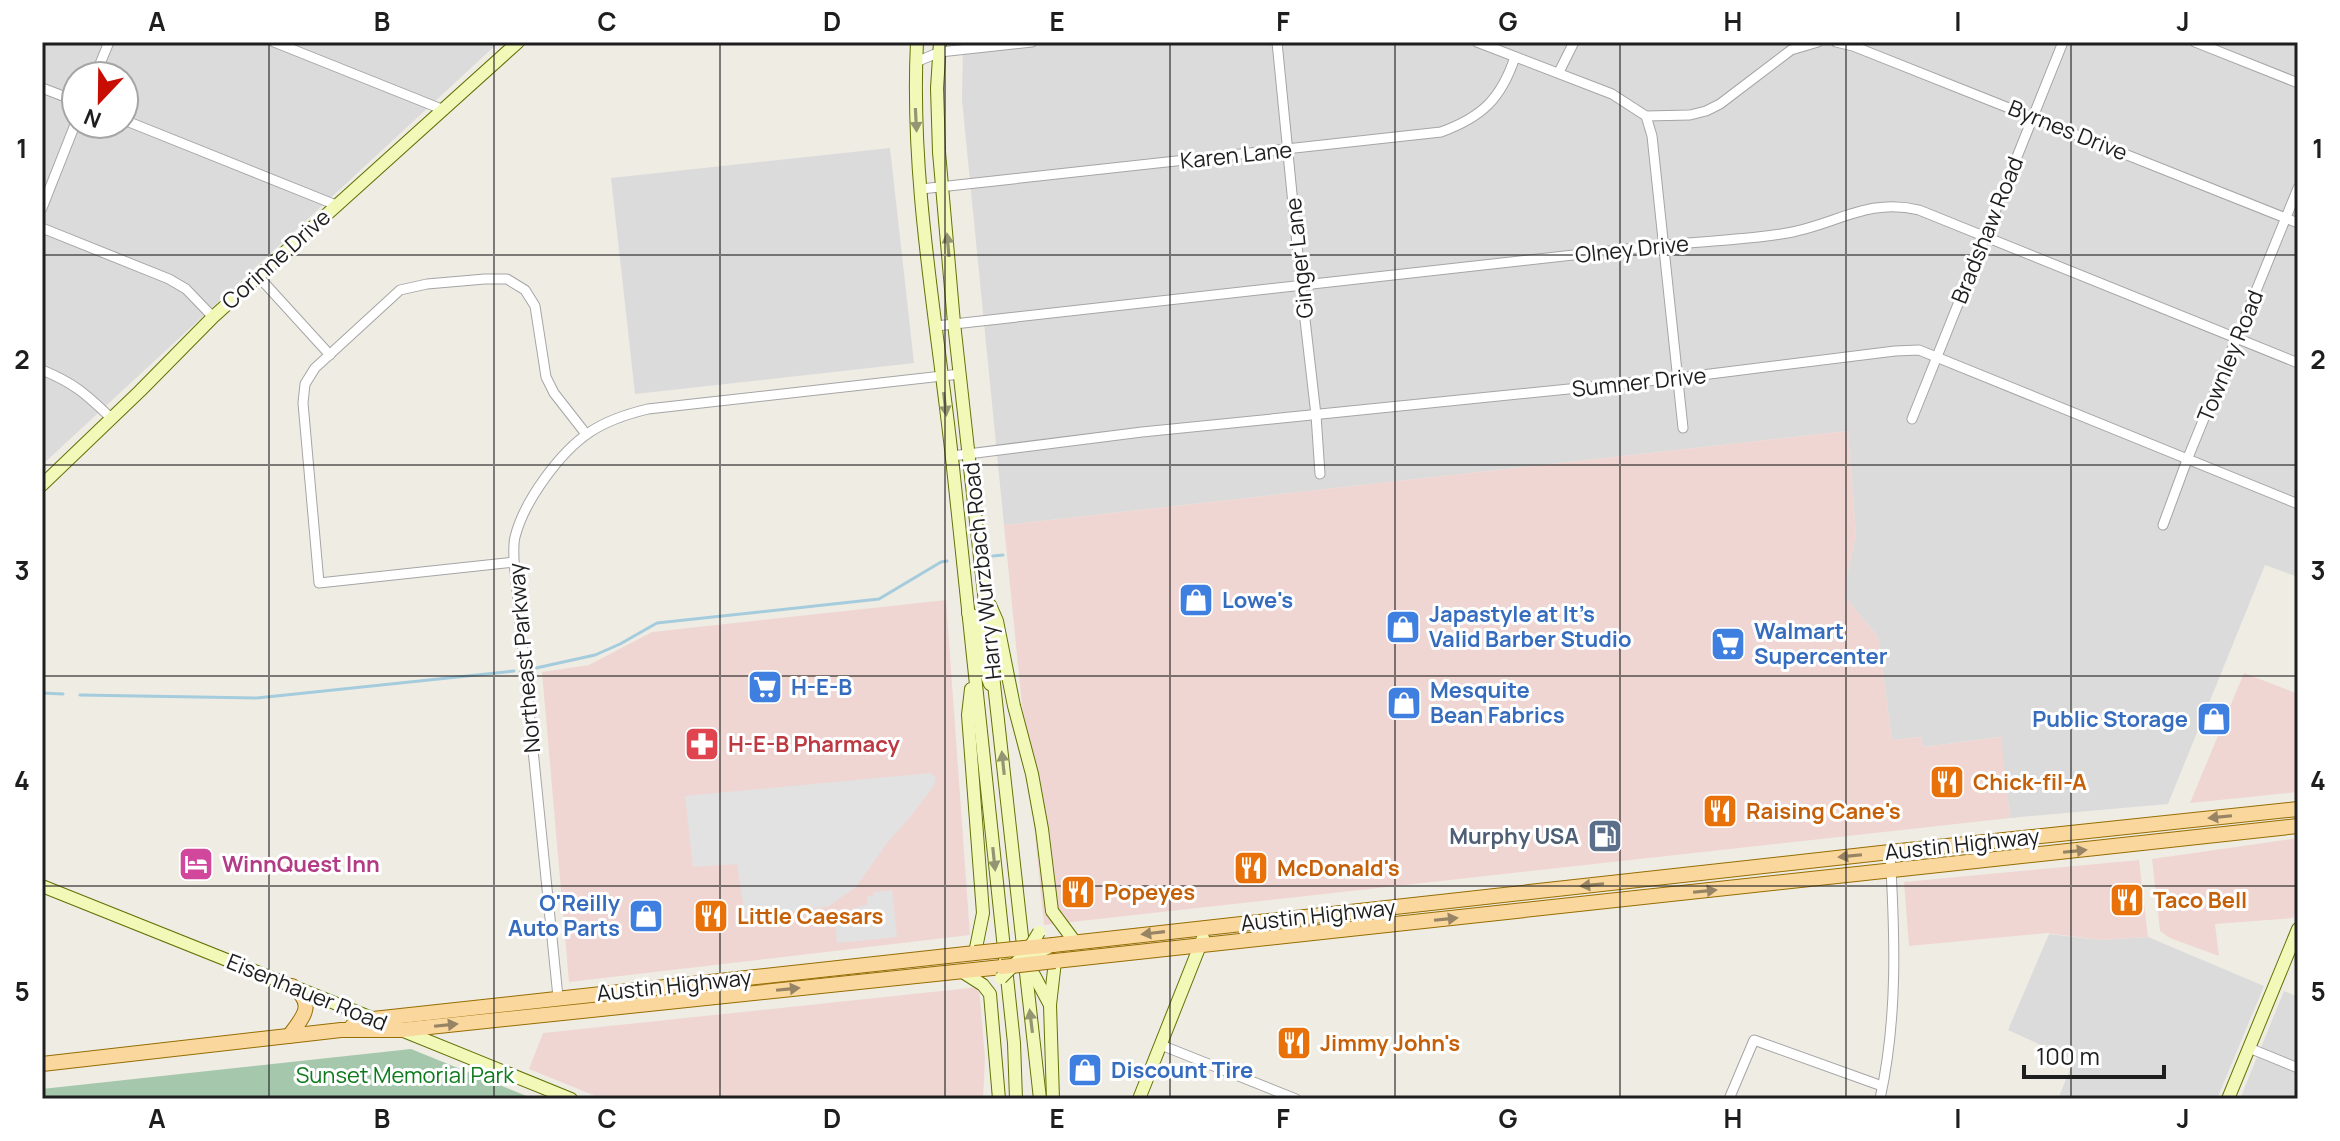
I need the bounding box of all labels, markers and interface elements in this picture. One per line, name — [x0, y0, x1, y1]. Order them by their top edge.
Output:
text: A — [148, 3, 166, 39]
text: B — [374, 3, 390, 39]
text: C — [597, 3, 617, 39]
text: D — [823, 3, 841, 39]
text: E — [1049, 3, 1065, 39]
text: F — [1276, 3, 1290, 39]
text: G — [1498, 3, 1518, 39]
text: H — [1724, 3, 1742, 39]
text: I — [1954, 3, 1962, 39]
text: J — [2176, 3, 2190, 39]
north arrow — [60, 60, 140, 140]
street label: Byrnes Drive — [2004, 92, 2132, 168]
text: N — [80, 102, 105, 135]
one-way arrow — [909, 108, 922, 133]
text: 1 — [16, 130, 28, 166]
text: 1 — [2312, 130, 2324, 166]
street label: Karen Lane — [1179, 134, 1294, 176]
street label: Bradshaw Road — [1944, 152, 2030, 308]
street label: Ginger Lane — [1278, 196, 1320, 320]
street label: Corinne Drive — [215, 202, 337, 316]
street label: Olney Drive — [1574, 228, 1690, 270]
one-way arrow — [942, 233, 955, 258]
street label: Townley Road — [2190, 286, 2270, 426]
text: 2 — [14, 341, 30, 377]
text: 2 — [2310, 341, 2326, 377]
street label: Sumner Drive — [1570, 360, 1708, 404]
one-way arrow — [939, 392, 952, 417]
street label: Harry Wurzbach Road — [956, 461, 1008, 681]
text: 3 — [14, 552, 30, 588]
text: 3 — [2310, 552, 2326, 588]
street label: Northeast Parkway — [501, 561, 547, 754]
shop icon: Lowe's — [1177, 581, 1215, 619]
place label: Lowe's — [1222, 585, 1293, 615]
place label: Japastyle at It’s Valid Barber Studio — [1429, 599, 1632, 654]
shop icon: Japastyle at It’s Valid Barber Studio — [1384, 608, 1422, 646]
place label: Walmart Supercenter — [1754, 616, 1888, 671]
supermarket icon: Walmart Supercenter — [1709, 625, 1747, 663]
supermarket icon: H-E-B — [746, 668, 784, 706]
place label: H-E-B — [791, 672, 852, 702]
place label: Mesquite Bean Fabrics — [1430, 675, 1565, 730]
shop icon: Mesquite Bean Fabrics — [1385, 684, 1423, 722]
shop icon: Public Storage — [2195, 700, 2233, 738]
place label: Public Storage — [2032, 704, 2188, 734]
pharmacy icon: H-E-B Pharmacy — [683, 725, 721, 763]
place label: H-E-B Pharmacy — [728, 729, 900, 759]
one-way arrow — [997, 750, 1010, 775]
text: 4 — [14, 762, 30, 798]
text: 4 — [2310, 762, 2326, 798]
restaurant icon: Chick-fil-A — [1928, 763, 1966, 801]
place label: Chick-fil-A — [1973, 767, 2087, 797]
restaurant icon: Raising Cane's — [1701, 792, 1739, 830]
place label: Raising Cane's — [1746, 796, 1901, 826]
one-way arrow — [2207, 811, 2232, 824]
fuel station icon: Murphy USA — [1586, 817, 1624, 855]
place label: Murphy USA — [1449, 821, 1579, 851]
street label: Austin Highway — [1883, 821, 2041, 867]
one-way arrow — [2062, 844, 2087, 857]
hotel icon: WinnQuest Inn — [177, 845, 215, 883]
one-way arrow — [988, 847, 1001, 872]
place label: WinnQuest Inn — [222, 849, 380, 879]
restaurant icon: McDonald's — [1232, 849, 1270, 887]
one-way arrow — [1838, 850, 1863, 863]
place label: McDonald's — [1277, 853, 1400, 883]
restaurant icon: Popeyes — [1059, 873, 1097, 911]
place label: Popeyes — [1104, 877, 1195, 907]
one-way arrow — [1579, 879, 1604, 892]
restaurant icon: Taco Bell — [2108, 881, 2146, 919]
one-way arrow — [1693, 885, 1718, 898]
place label: Taco Bell — [2153, 885, 2247, 915]
place label: O'Reilly Auto Parts — [508, 888, 621, 943]
street label: Austin Highway — [1239, 892, 1397, 938]
shop icon: O'Reilly Auto Parts — [627, 897, 665, 935]
restaurant icon: Little Caesars — [692, 897, 730, 935]
place label: Little Caesars — [737, 901, 884, 931]
one-way arrow — [1434, 913, 1459, 926]
one-way arrow — [1140, 927, 1165, 940]
street label: Eisenhauer Road — [222, 946, 392, 1038]
street label: Austin Highway — [595, 962, 753, 1008]
text: 5 — [14, 973, 30, 1009]
text: 5 — [2310, 973, 2326, 1009]
one-way arrow — [776, 983, 801, 996]
one-way arrow — [1025, 1009, 1038, 1034]
one-way arrow — [434, 1018, 459, 1031]
restaurant icon: Jimmy John's — [1275, 1024, 1313, 1062]
place label: Jimmy John's — [1320, 1028, 1460, 1058]
scale bar — [2024, 1029, 2164, 1079]
text: 100 m — [2036, 1039, 2100, 1072]
shop icon: Discount Tire — [1066, 1051, 1104, 1089]
place label: Discount Tire — [1111, 1055, 1253, 1085]
park label: Sunset Memorial Park — [296, 1060, 515, 1090]
text: A — [148, 1100, 166, 1136]
text: B — [374, 1100, 390, 1136]
text: C — [597, 1100, 617, 1136]
text: D — [823, 1100, 841, 1136]
text: E — [1049, 1100, 1065, 1136]
text: F — [1276, 1100, 1290, 1136]
text: G — [1498, 1100, 1518, 1136]
text: H — [1724, 1100, 1742, 1136]
text: I — [1954, 1100, 1962, 1136]
text: J — [2176, 1100, 2190, 1136]

